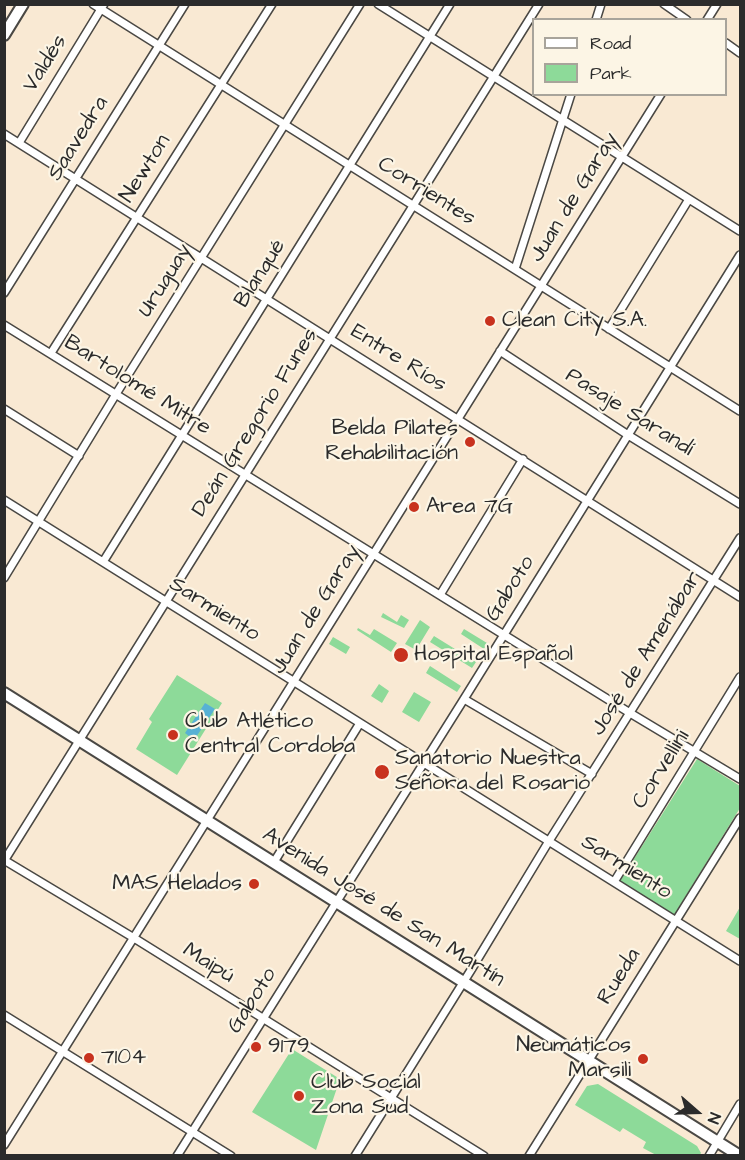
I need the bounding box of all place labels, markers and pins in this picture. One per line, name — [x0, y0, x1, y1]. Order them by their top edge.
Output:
place label: Clean City S.A. — [502, 308, 647, 334]
marker: Clean City S.A. — [483, 314, 497, 328]
place label: Belda Pilates Rehabilitación — [325, 416, 458, 468]
marker: Belda Pilates Rehabilitación — [463, 435, 477, 449]
place label: Area 7G — [426, 494, 513, 520]
marker: Area 7G — [407, 500, 421, 514]
place label: Hospital Español — [414, 642, 573, 668]
marker: Hospital Español — [392, 646, 410, 664]
place label: Club Atlético Central Cordoba — [185, 709, 355, 760]
marker: Club Atlético Central Cordoba — [166, 728, 180, 742]
place label: Sanatorio Nuestra Señora del Rosario — [395, 746, 590, 798]
marker: Sanatorio Nuestra Señora del Rosario — [373, 763, 391, 781]
place label: MAS Helados — [112, 871, 242, 897]
marker: MAS Helados — [247, 877, 261, 891]
place label: Neumáticos Marsili — [516, 1033, 631, 1084]
place label: 9179 — [268, 1034, 309, 1060]
marker: 9179 — [249, 1040, 263, 1054]
place label: 7104 — [101, 1045, 146, 1071]
marker: 7104 — [82, 1051, 96, 1065]
marker: Neumáticos Marsili — [636, 1052, 650, 1066]
place label: Club Social Zona Sud — [311, 1070, 421, 1122]
marker: Club Social Zona Sud — [292, 1089, 306, 1103]

